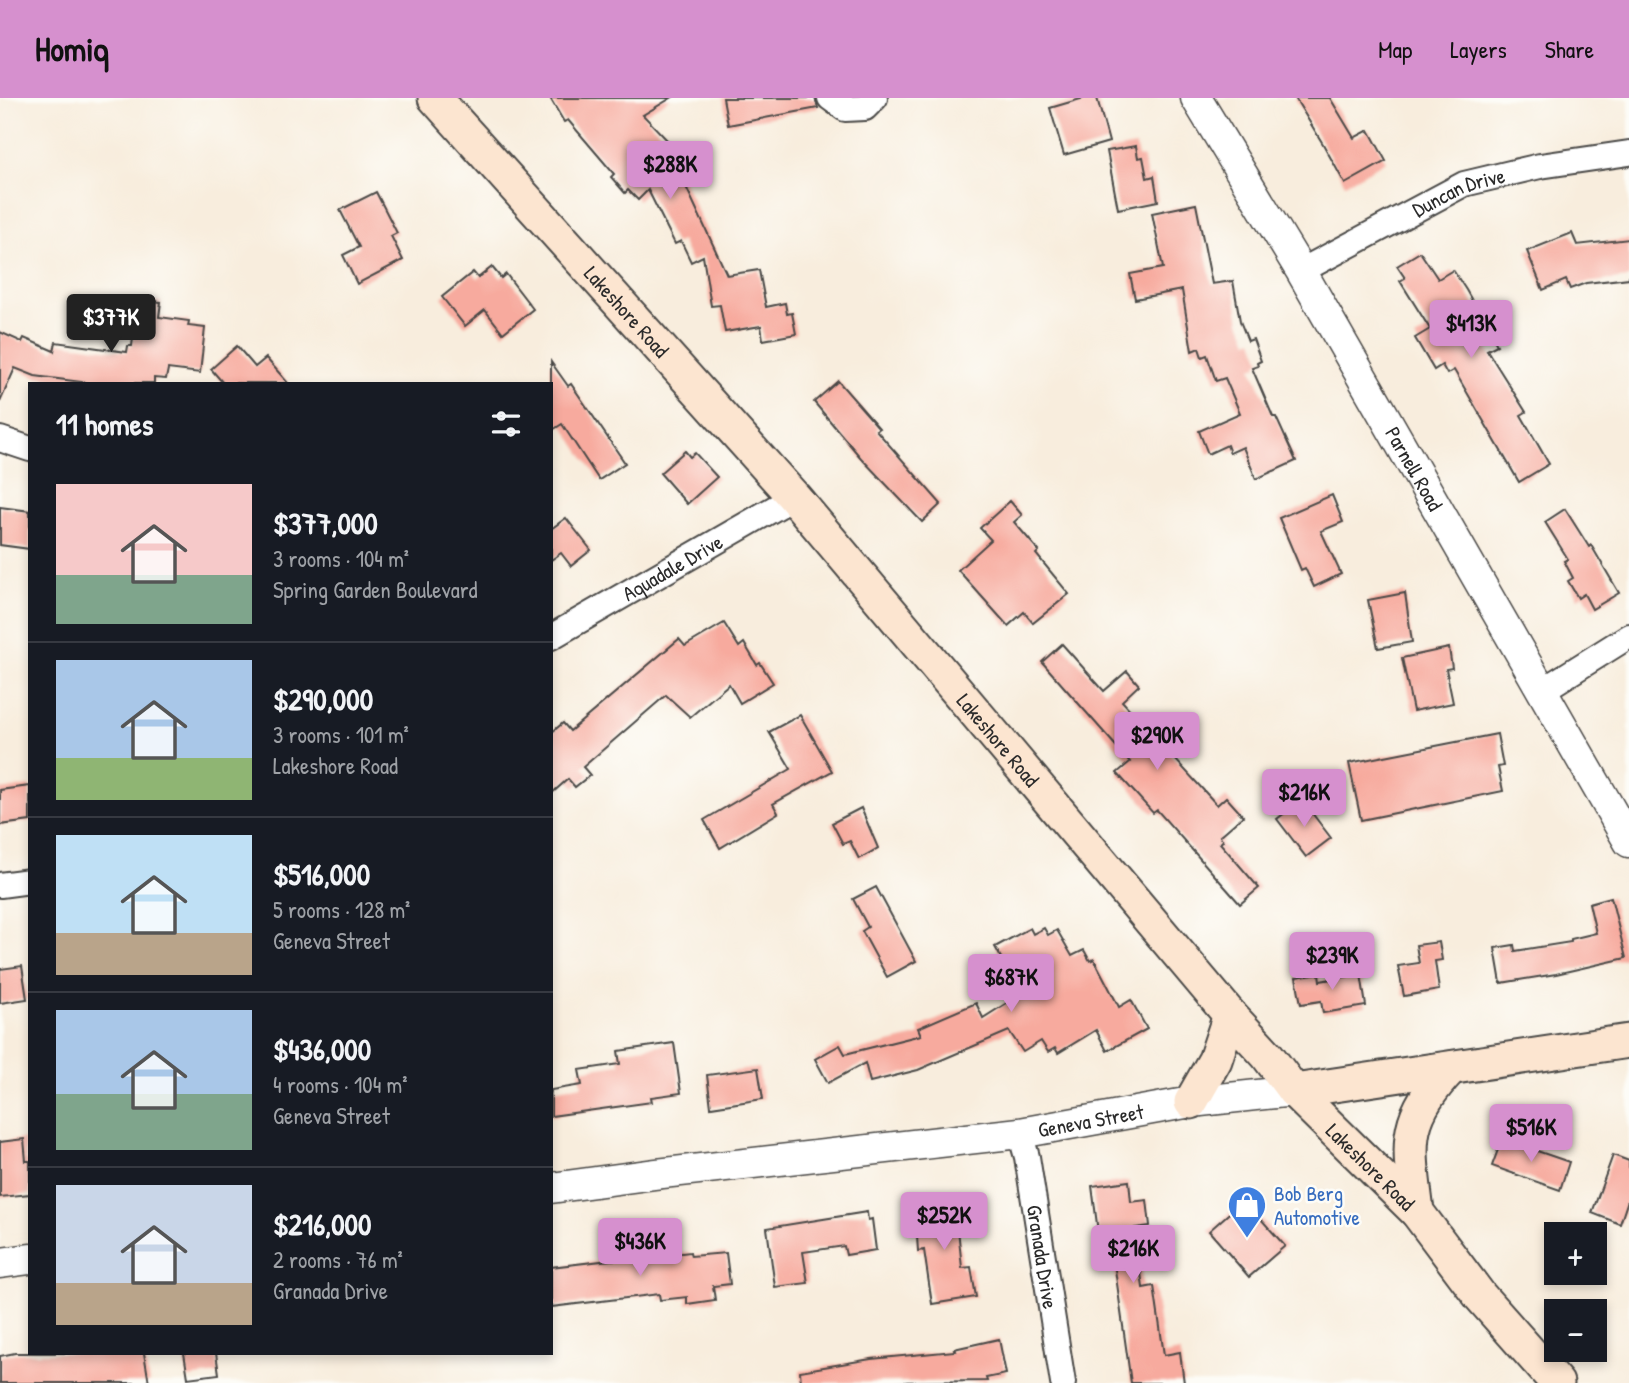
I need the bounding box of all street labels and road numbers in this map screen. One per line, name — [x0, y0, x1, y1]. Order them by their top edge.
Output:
street label: Duncan Drive — [1407, 160, 1508, 224]
street label: Lakeshore Road — [578, 259, 676, 364]
street label: Parnell Road — [1379, 421, 1450, 516]
street label: Aquadale Drive — [617, 527, 728, 607]
street label: Lakeshore Road — [950, 687, 1046, 793]
street label: Geneva Street — [1036, 1096, 1146, 1144]
street label: Lakeshore Road — [1320, 1116, 1422, 1217]
street label: Granada Drive — [1020, 1203, 1065, 1311]

